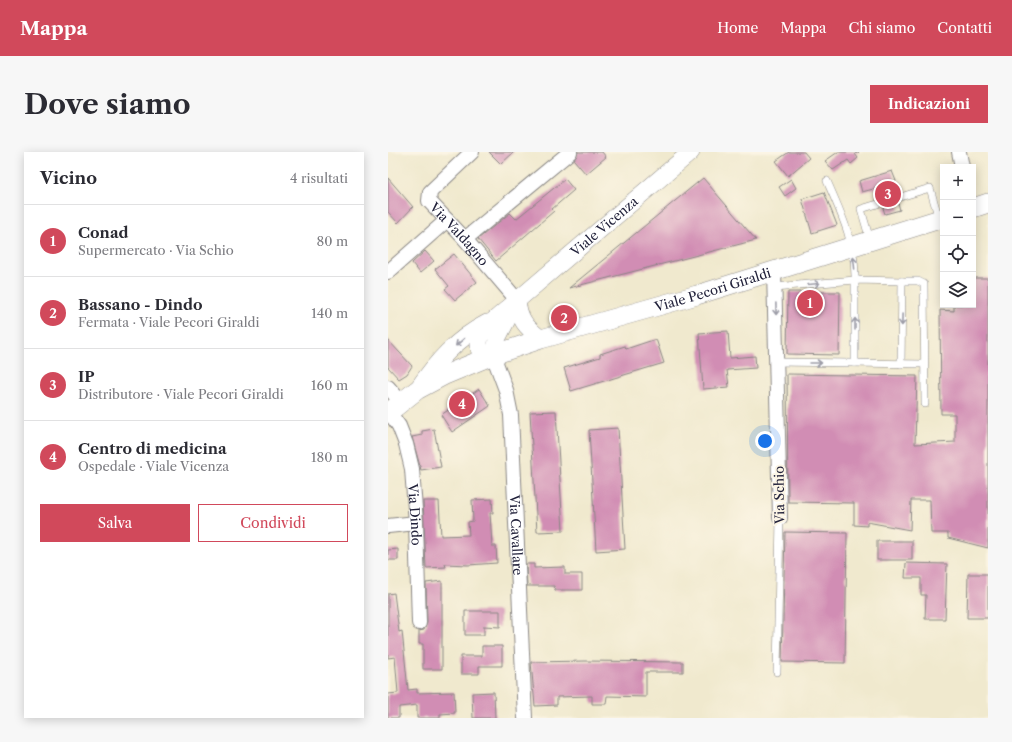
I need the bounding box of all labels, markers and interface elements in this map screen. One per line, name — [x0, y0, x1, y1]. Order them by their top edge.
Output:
text: Mappa — [20, 17, 88, 40]
text: Home — [717, 19, 758, 37]
text: Mappa — [780, 19, 826, 37]
text: Chi siamo — [848, 19, 915, 37]
text: Contatti — [937, 19, 992, 37]
button: Indicazioni — [870, 85, 988, 123]
text: Dove siamo — [24, 87, 191, 121]
map controls — [940, 164, 976, 308]
button: + — [940, 164, 976, 200]
text: Vicino — [40, 168, 97, 188]
text: 4 risultati — [290, 170, 348, 186]
pin: 3 — [875, 179, 901, 209]
street label: Viale Vicenza — [566, 193, 641, 260]
street label: Via Valdagno — [426, 198, 492, 269]
button: − — [940, 200, 976, 236]
text: Conad — [78, 223, 129, 242]
text: 1 — [50, 233, 56, 249]
text: 80 m — [316, 233, 348, 249]
button: locate — [940, 236, 976, 272]
text: Supermercato · Via Schio — [78, 242, 234, 258]
one-way arrow — [850, 257, 858, 270]
street label: Viale Pecori Giraldi — [652, 264, 773, 315]
button: layers — [940, 272, 976, 308]
one-way arrow — [807, 280, 820, 287]
pin: 1 — [797, 288, 823, 318]
text: Bassano - Dindo — [78, 295, 203, 314]
one-way arrow — [772, 302, 780, 315]
pin: 2 — [551, 303, 577, 333]
text: 2 — [49, 305, 57, 321]
text: 140 m — [311, 305, 348, 321]
one-way arrow — [898, 313, 905, 326]
text: Fermata · Viale Pecori Giraldi — [78, 314, 259, 330]
one-way arrow — [851, 318, 859, 331]
one-way arrow — [455, 337, 465, 346]
one-way arrow — [809, 359, 822, 367]
text: IP — [78, 367, 95, 386]
text: 3 — [49, 377, 57, 393]
text: 160 m — [311, 377, 348, 393]
text: Distributore · Viale Pecori Giraldi — [78, 386, 284, 402]
pin: 4 — [449, 389, 475, 419]
your location — [755, 431, 775, 451]
text: Centro di medicina — [78, 439, 227, 458]
text: 4 — [49, 449, 57, 465]
text: 180 m — [311, 449, 348, 465]
text: Ospedale · Viale Vicenza — [78, 458, 229, 474]
street label: Via Schio — [770, 466, 788, 525]
street label: Via Dindo — [405, 482, 425, 546]
street label: Via Cavallare — [507, 493, 526, 576]
button: Salva — [40, 504, 190, 542]
button: Condividi — [198, 504, 348, 542]

